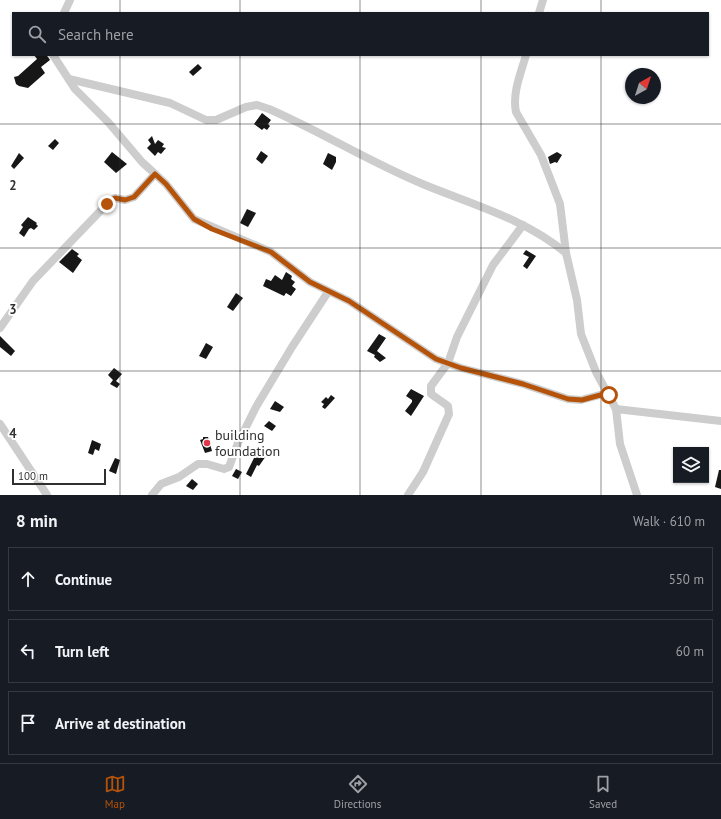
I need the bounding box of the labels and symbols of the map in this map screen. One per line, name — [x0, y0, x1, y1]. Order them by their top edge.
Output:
north arrow — [625, 68, 661, 104]
text: 2 — [9, 177, 17, 194]
route end — [98, 195, 116, 213]
text: 3 — [9, 301, 17, 318]
route start — [600, 386, 618, 404]
text: 4 — [9, 425, 17, 442]
place label: building foundation — [215, 426, 280, 460]
marker: building foundation — [202, 438, 212, 448]
scale bar — [12, 467, 106, 486]

